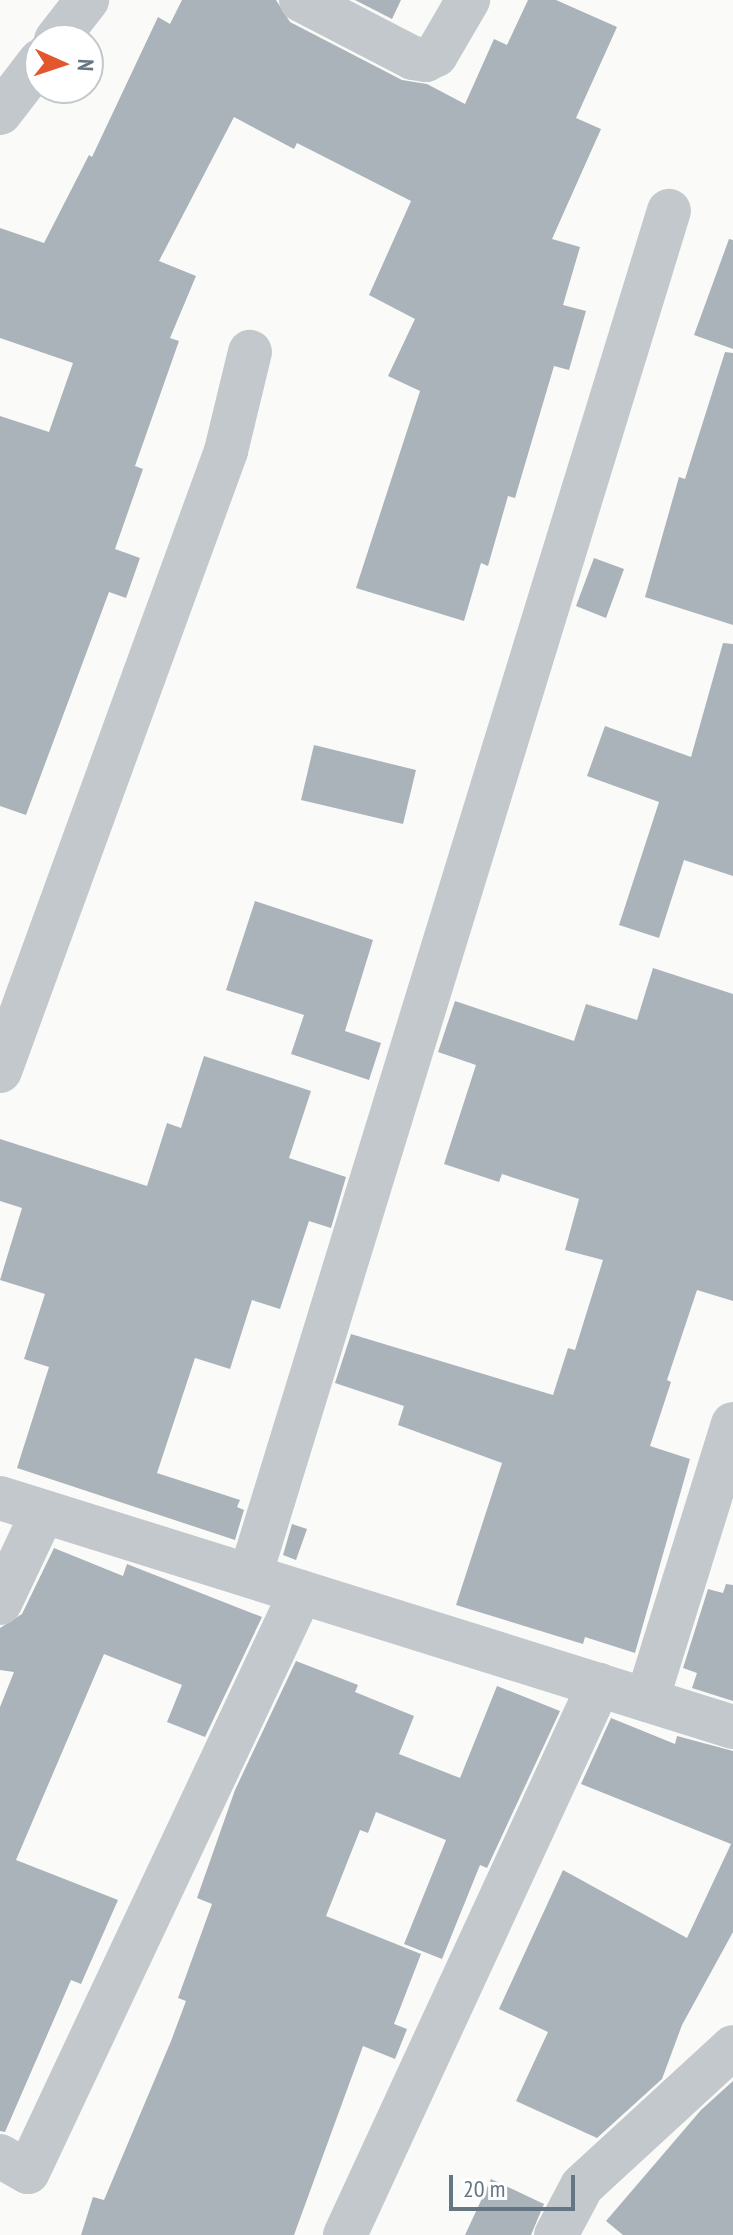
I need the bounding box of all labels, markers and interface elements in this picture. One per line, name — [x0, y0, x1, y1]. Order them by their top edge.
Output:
north arrow — [24, 24, 104, 104]
text: N — [72, 58, 100, 72]
scale bar — [453, 2159, 579, 2209]
text: 20 m — [463, 2173, 505, 2204]

